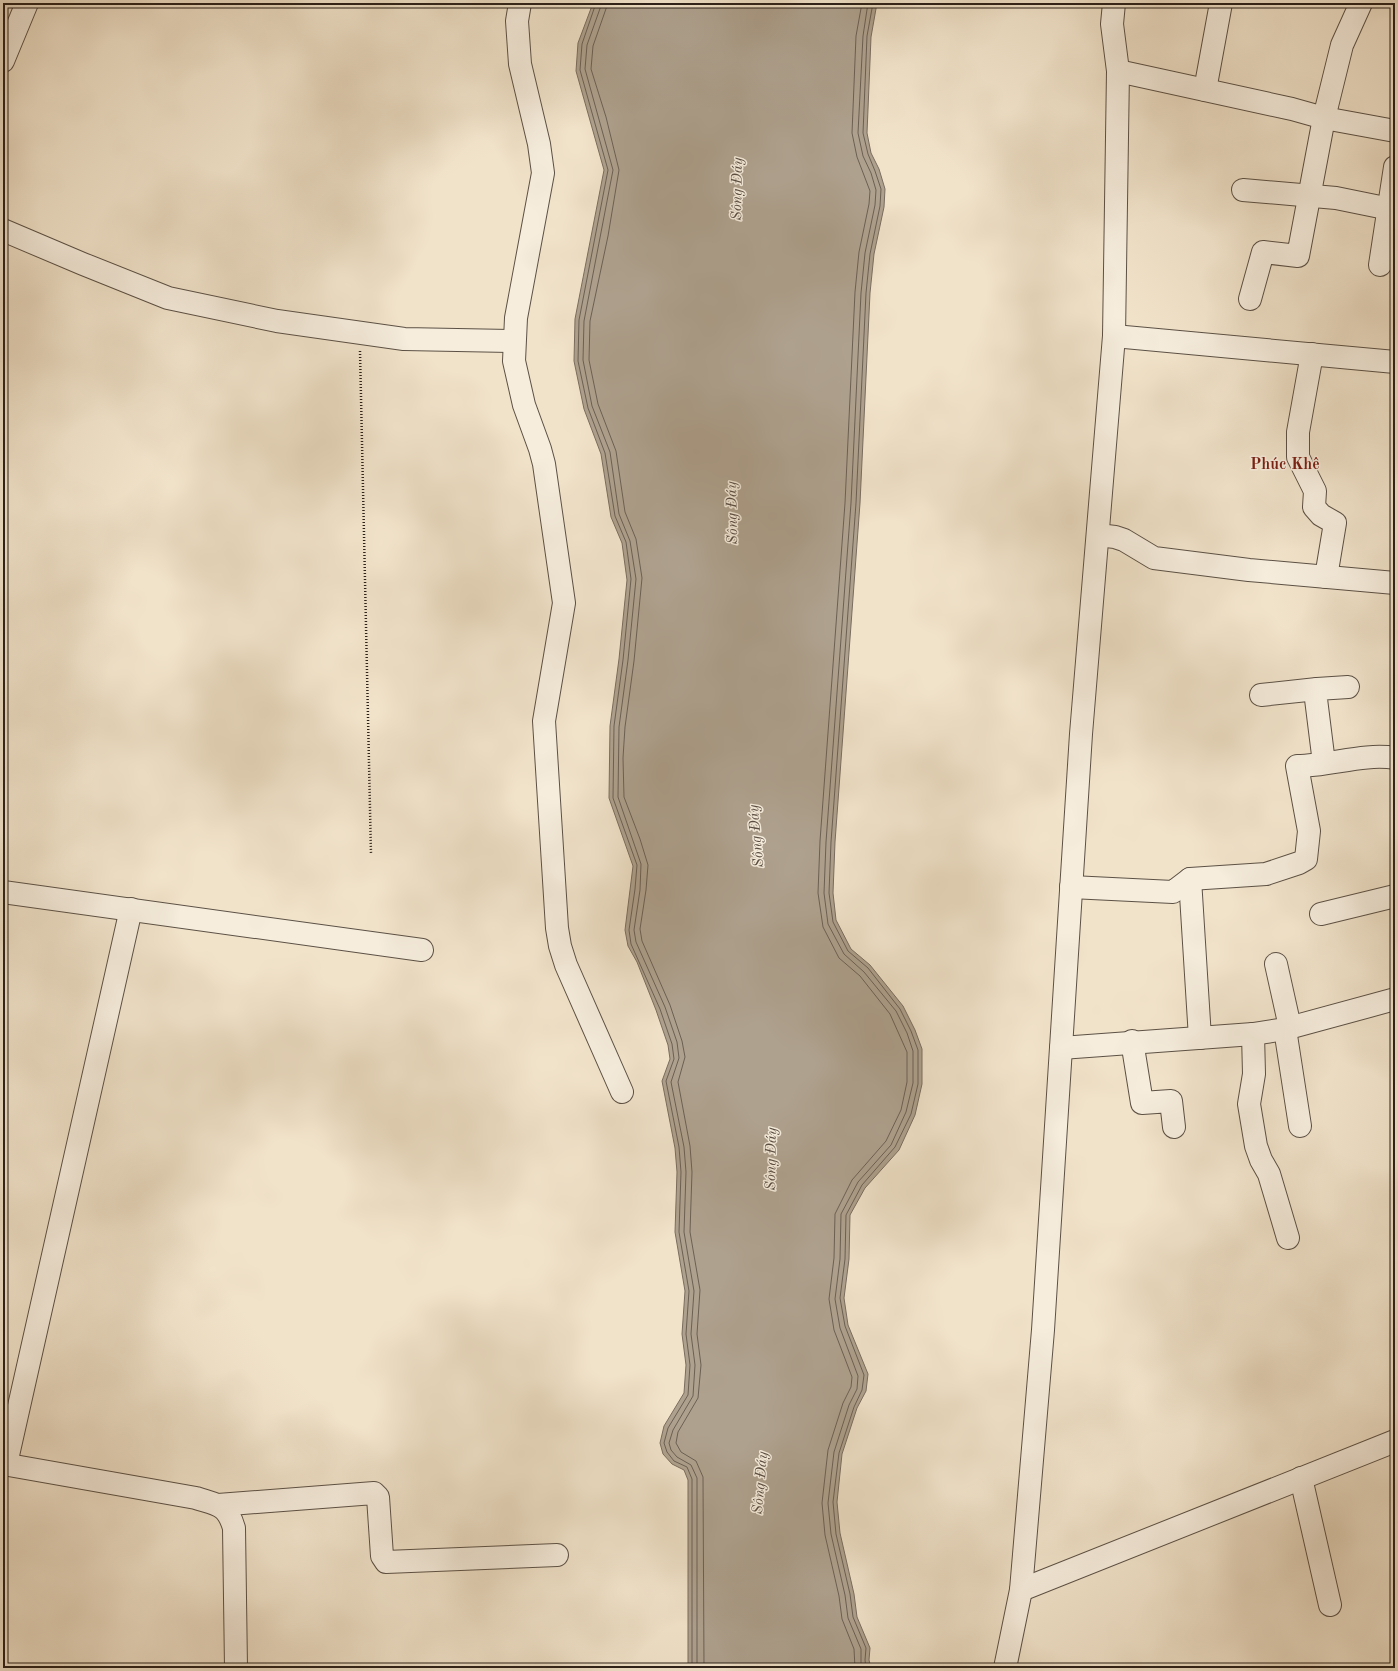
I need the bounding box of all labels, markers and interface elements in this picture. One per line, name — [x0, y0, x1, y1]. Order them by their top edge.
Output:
water label: Sông Đáy — [730, 157, 746, 221]
district label: Phúc Khê — [1250, 457, 1320, 473]
water label: Sông Đáy — [725, 481, 741, 545]
water label: Sông Đáy — [747, 804, 767, 868]
water label: Sông Đáy — [764, 1127, 780, 1191]
water label: Sông Đáy — [751, 1451, 771, 1515]

